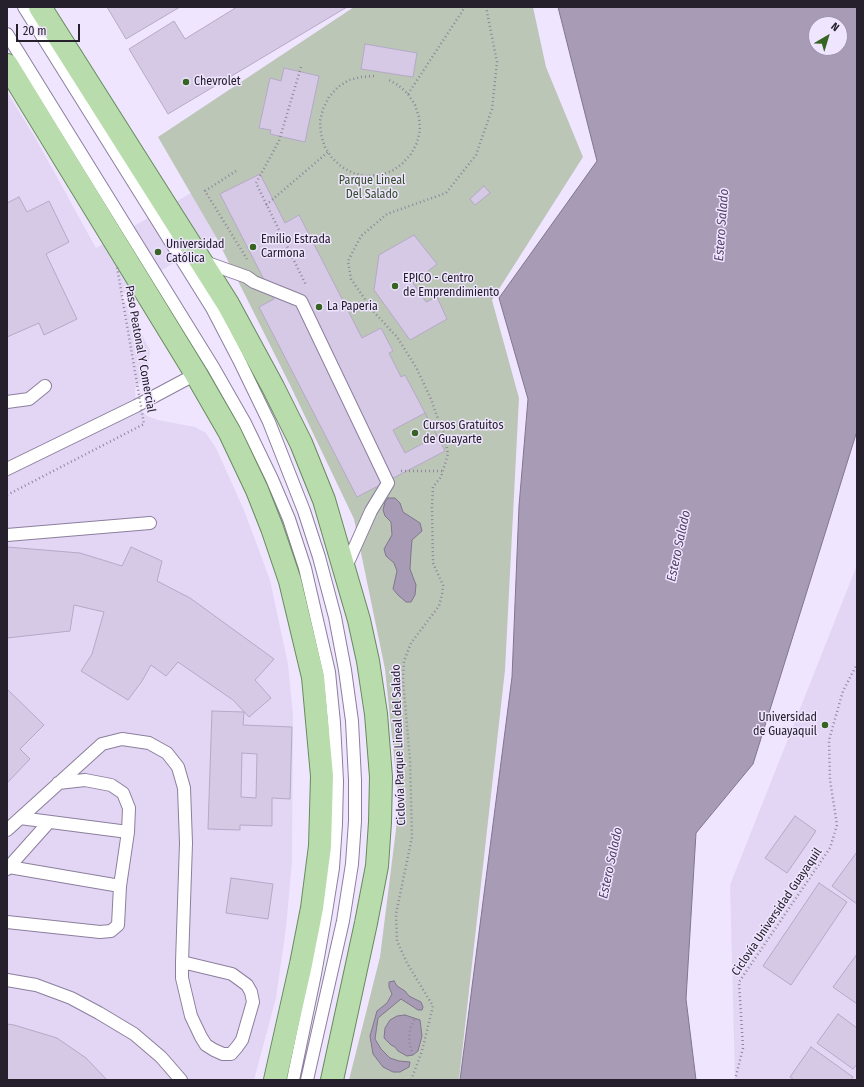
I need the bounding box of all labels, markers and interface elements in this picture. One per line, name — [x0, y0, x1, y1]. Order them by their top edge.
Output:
scale bar — [18, 16, 82, 42]
north arrow — [808, 16, 848, 56]
text: N — [828, 20, 842, 34]
text: 20 m — [23, 24, 47, 38]
place label: Chevrolet — [194, 75, 241, 89]
marker: Chevrolet — [181, 77, 191, 87]
park label: Parque Lineal Del Salado — [339, 174, 405, 202]
water label: Estero Salado — [712, 188, 732, 262]
place label: Emilio Estrada Carmona — [261, 233, 331, 261]
place label: Universidad Católica — [166, 238, 225, 266]
marker: Emilio Estrada Carmona — [248, 242, 258, 252]
marker: Universidad Católica — [153, 247, 163, 257]
place label: EPICO - Centro de Emprendimiento — [403, 272, 499, 300]
marker: EPICO - Centro de Emprendimiento — [390, 281, 400, 291]
street label: Paso Peatonal Y Comercial — [122, 284, 158, 414]
place label: La Paperia — [327, 300, 378, 314]
marker: La Paperia — [314, 302, 324, 312]
place label: Cursos Gratuitos de Guayarte — [423, 419, 504, 447]
marker: Cursos Gratuitos de Guayarte — [410, 428, 420, 438]
water label: Estero Salado — [664, 509, 694, 583]
street label: Ciclovía Parque Lineal del Salado — [389, 664, 409, 826]
place label: Universidad de Guayaquil — [753, 711, 817, 739]
marker: Universidad de Guayaquil — [820, 720, 830, 730]
water label: Estero Salado — [596, 826, 626, 900]
street label: Ciclovía Universidad Guayaquil — [729, 845, 825, 979]

